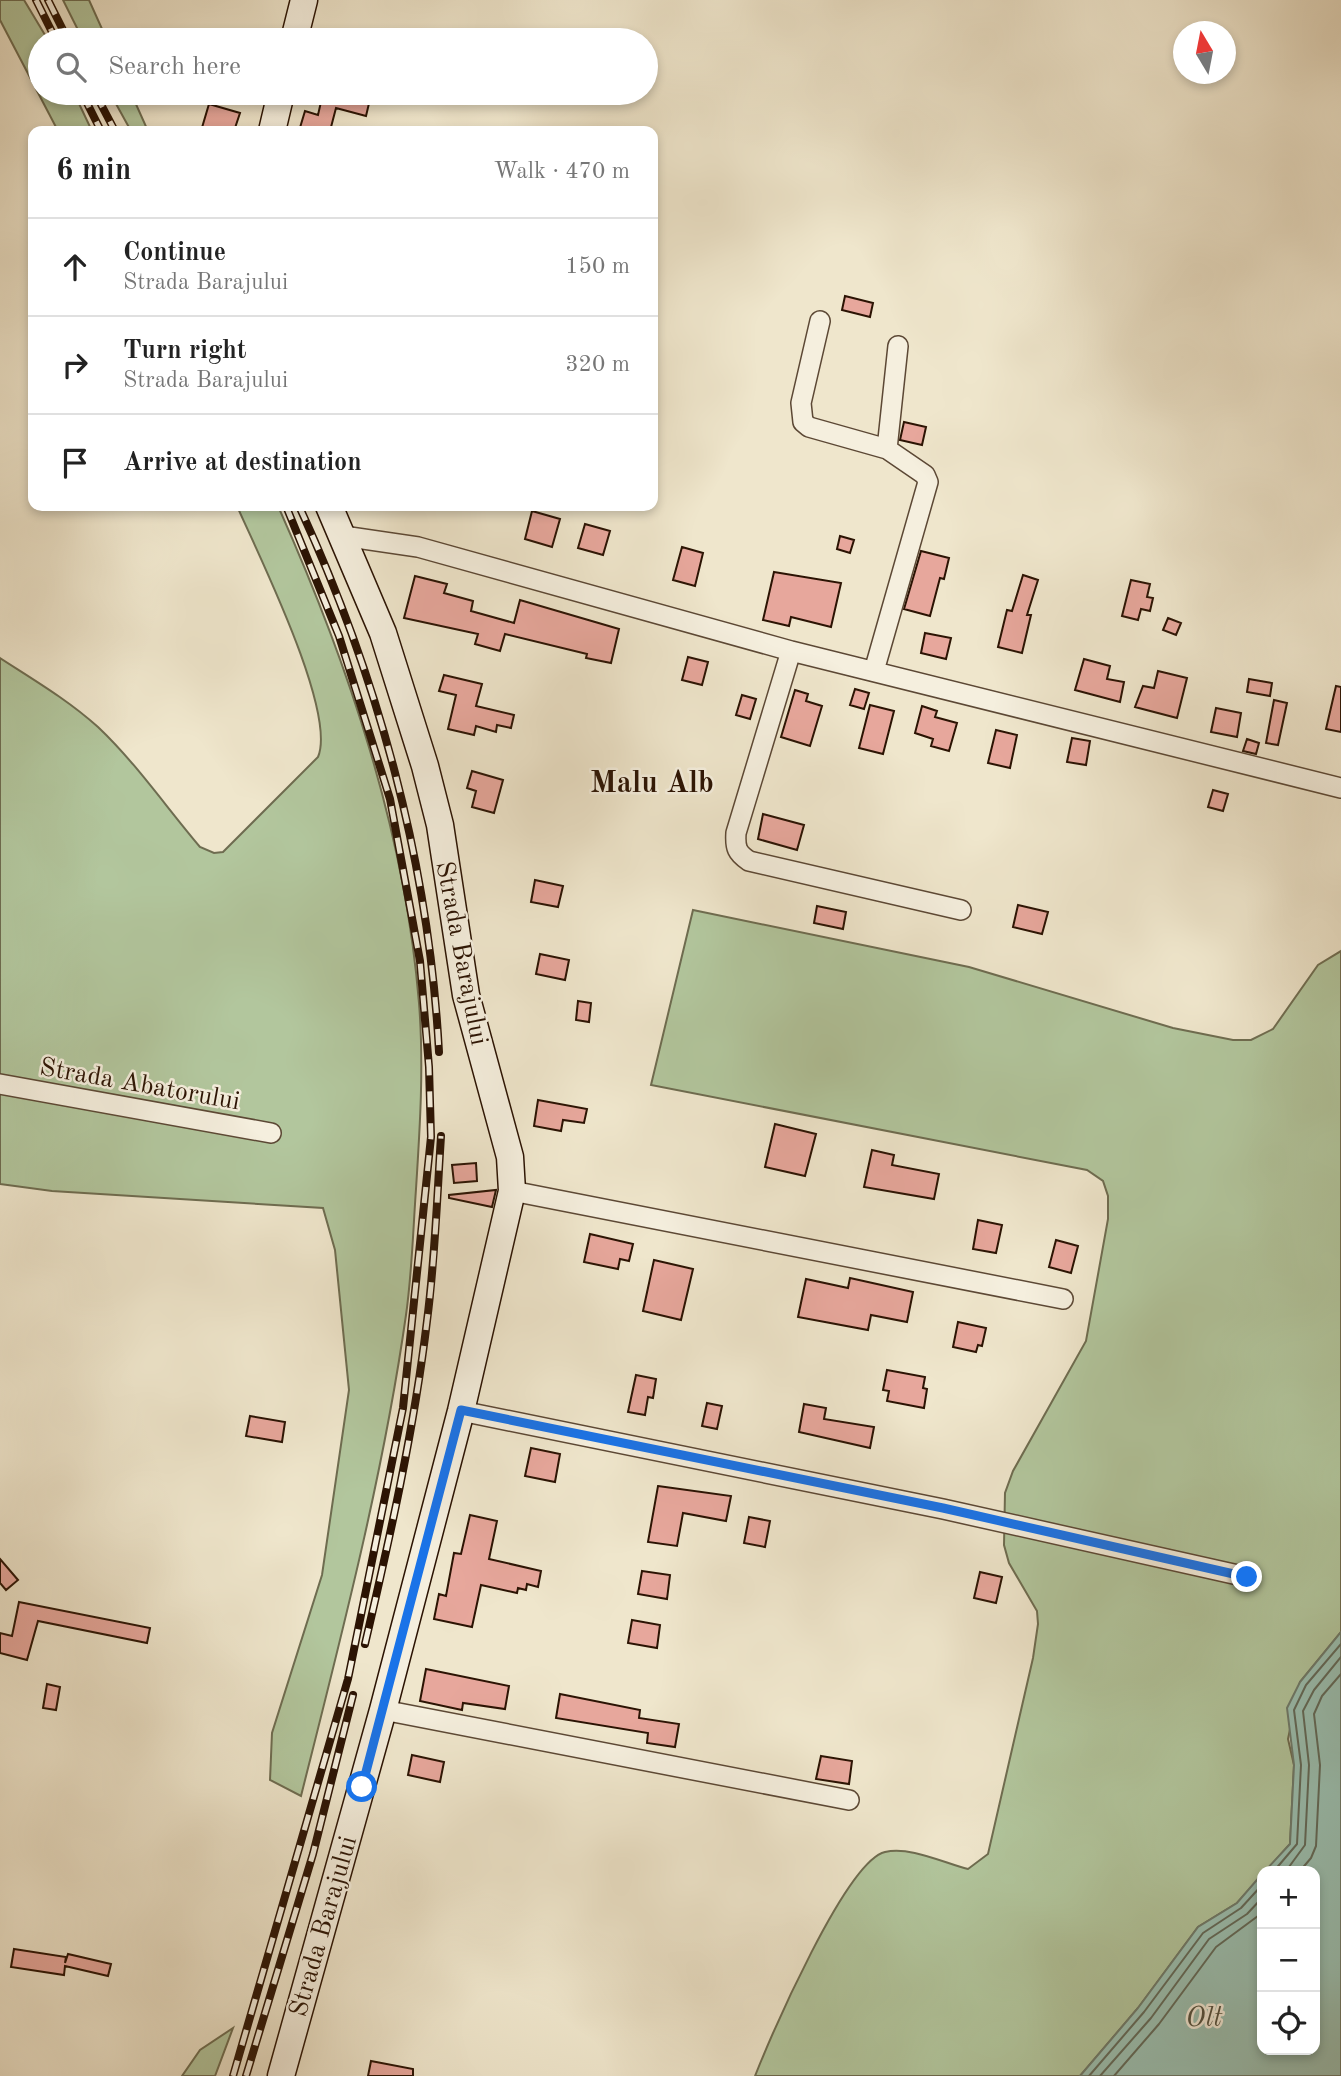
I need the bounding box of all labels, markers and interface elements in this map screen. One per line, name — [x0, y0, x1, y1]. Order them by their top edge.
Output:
north arrow — [1173, 21, 1236, 84]
search box — [28, 28, 658, 105]
icon: search — [52, 48, 90, 86]
text: Search here — [108, 54, 241, 80]
text: 6 min — [56, 156, 131, 186]
text: Walk · 470 m — [494, 160, 630, 183]
text: Continue — [123, 240, 226, 266]
icon: ahead — [56, 248, 94, 286]
text: 150 m — [565, 255, 630, 278]
text: Strada Barajului — [123, 271, 288, 294]
text: Turn right — [123, 338, 246, 364]
icon: right — [56, 346, 94, 384]
text: 320 m — [565, 353, 630, 376]
text: Strada Barajului — [123, 369, 288, 392]
icon: arrive — [56, 444, 94, 482]
text: Arrive at destination — [123, 450, 362, 476]
district label: Malu Alb — [590, 769, 714, 799]
street label: Strada Barajului — [430, 859, 492, 1048]
street label: Strada Abatorului — [37, 1055, 242, 1115]
route end — [1231, 1561, 1262, 1592]
route start — [346, 1771, 377, 1802]
street label: Strada Barajului — [286, 1833, 362, 2020]
map controls — [1257, 1866, 1320, 2055]
button: + — [1257, 1866, 1320, 1929]
button: − — [1257, 1929, 1320, 1992]
button: locate — [1257, 1992, 1320, 2055]
water label: Olt — [1186, 2005, 1224, 2033]

